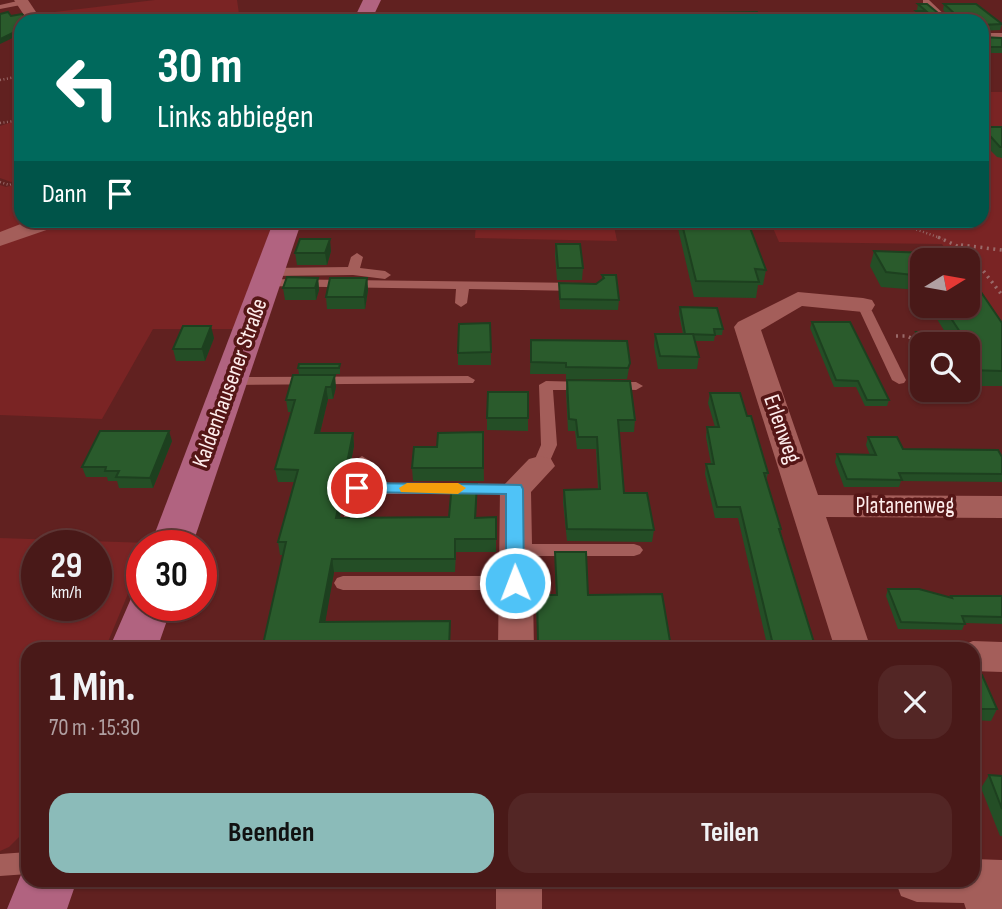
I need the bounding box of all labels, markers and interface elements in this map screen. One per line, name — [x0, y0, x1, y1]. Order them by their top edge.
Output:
text: 30 m — [157, 38, 242, 97]
icon: left — [42, 42, 133, 133]
text: Links abbiegen — [157, 98, 314, 137]
icon: arrive — [101, 175, 139, 213]
text: Dann — [42, 179, 87, 210]
north arrow — [910, 248, 980, 318]
map controls — [910, 248, 980, 402]
street label: Kaldenhausener Straße — [186, 295, 274, 471]
button: search — [910, 332, 980, 402]
street label: Erlenweg — [757, 391, 807, 467]
pin — [327, 458, 387, 518]
icon: arrive — [338, 469, 376, 507]
street label: Platanenweg — [856, 492, 954, 520]
speed limit sign: 30 — [126, 530, 217, 621]
text: 29 — [51, 545, 82, 588]
position arrow — [478, 546, 552, 620]
text: km/h — [51, 582, 82, 603]
text: 1 Min. — [49, 662, 135, 713]
button: close — [878, 665, 952, 739]
text: 70 m · 15:30 — [49, 714, 140, 742]
button: Beenden — [49, 793, 494, 873]
button: Teilen — [508, 793, 952, 873]

